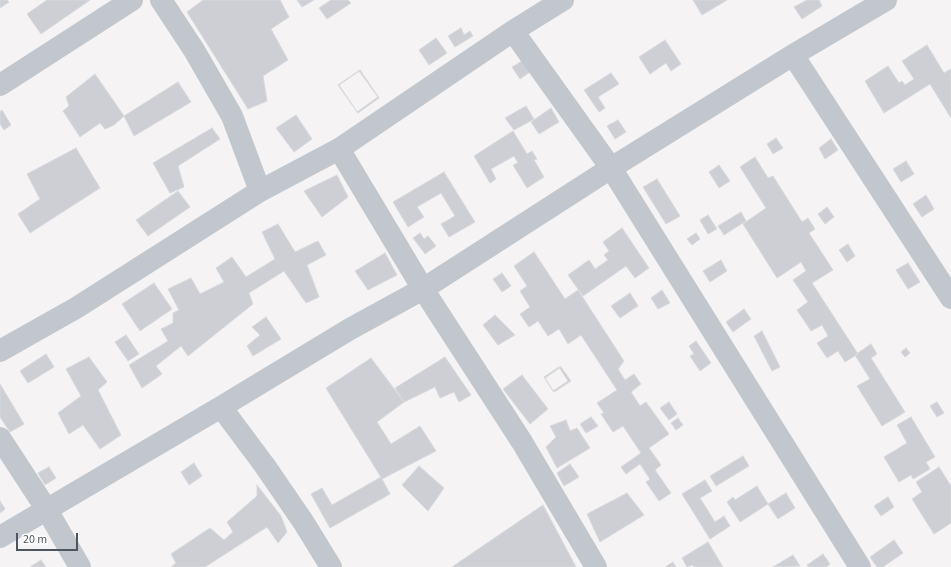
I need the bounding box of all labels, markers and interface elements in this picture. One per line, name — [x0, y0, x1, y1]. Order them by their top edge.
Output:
scale bar — [18, 525, 80, 551]
text: 20 m — [23, 531, 47, 548]

